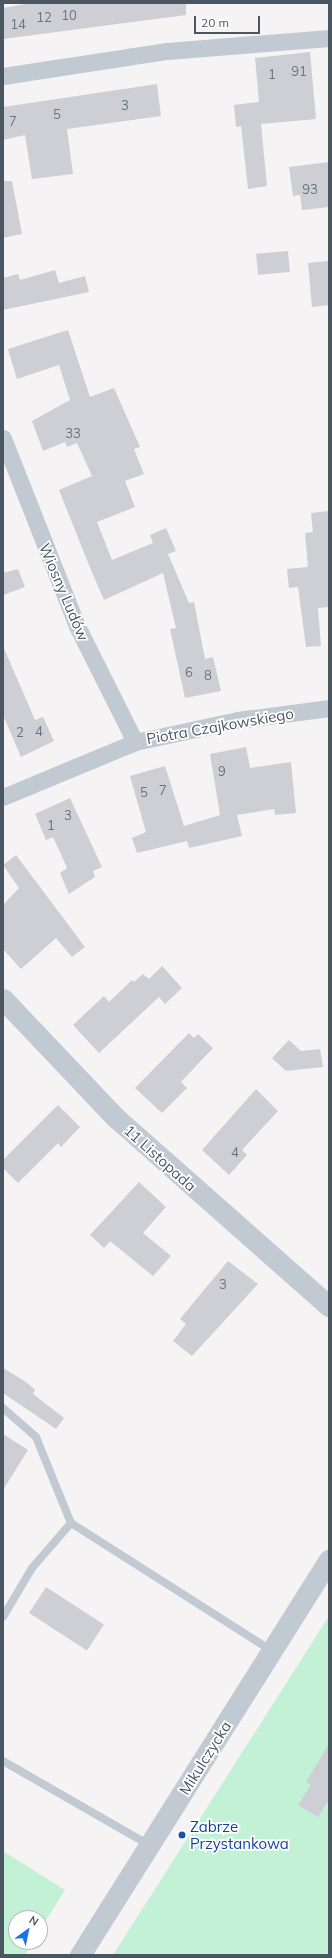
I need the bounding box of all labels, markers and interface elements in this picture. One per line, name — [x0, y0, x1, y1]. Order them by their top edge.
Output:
house number: 10 — [61, 7, 77, 23]
scale bar — [196, 8, 262, 34]
house number: 12 — [36, 9, 52, 25]
text: 20 m — [201, 15, 229, 30]
house number: 14 — [10, 16, 26, 32]
house number: 91 — [291, 63, 307, 79]
house number: 1 — [268, 66, 276, 82]
house number: 3 — [121, 97, 129, 113]
house number: 5 — [53, 106, 61, 122]
house number: 7 — [9, 113, 17, 129]
house number: 93 — [302, 181, 318, 197]
house number: 33 — [65, 425, 81, 441]
street label: Wiosny Ludów — [35, 541, 93, 643]
house number: 6 — [185, 664, 193, 680]
house number: 8 — [204, 667, 212, 683]
street label: Piotra Czajkowskiego — [145, 704, 295, 748]
house number: 4 — [35, 723, 43, 739]
house number: 2 — [16, 724, 24, 740]
house number: 9 — [218, 763, 226, 779]
house number: 7 — [159, 782, 167, 798]
house number: 5 — [140, 784, 148, 800]
house number: 3 — [64, 807, 72, 823]
house number: 1 — [47, 817, 55, 833]
street label: 11 Listopada — [120, 1121, 200, 1195]
house number: 4 — [231, 1144, 239, 1160]
house number: 3 — [219, 1276, 227, 1292]
street label: Mikulczycka — [175, 1718, 235, 1798]
place label: Zabrze Przystankowa — [190, 1817, 289, 1852]
marker: Zabrze Przystankowa — [177, 1830, 187, 1840]
north arrow — [8, 1910, 48, 1950]
text: N — [27, 1913, 41, 1929]

